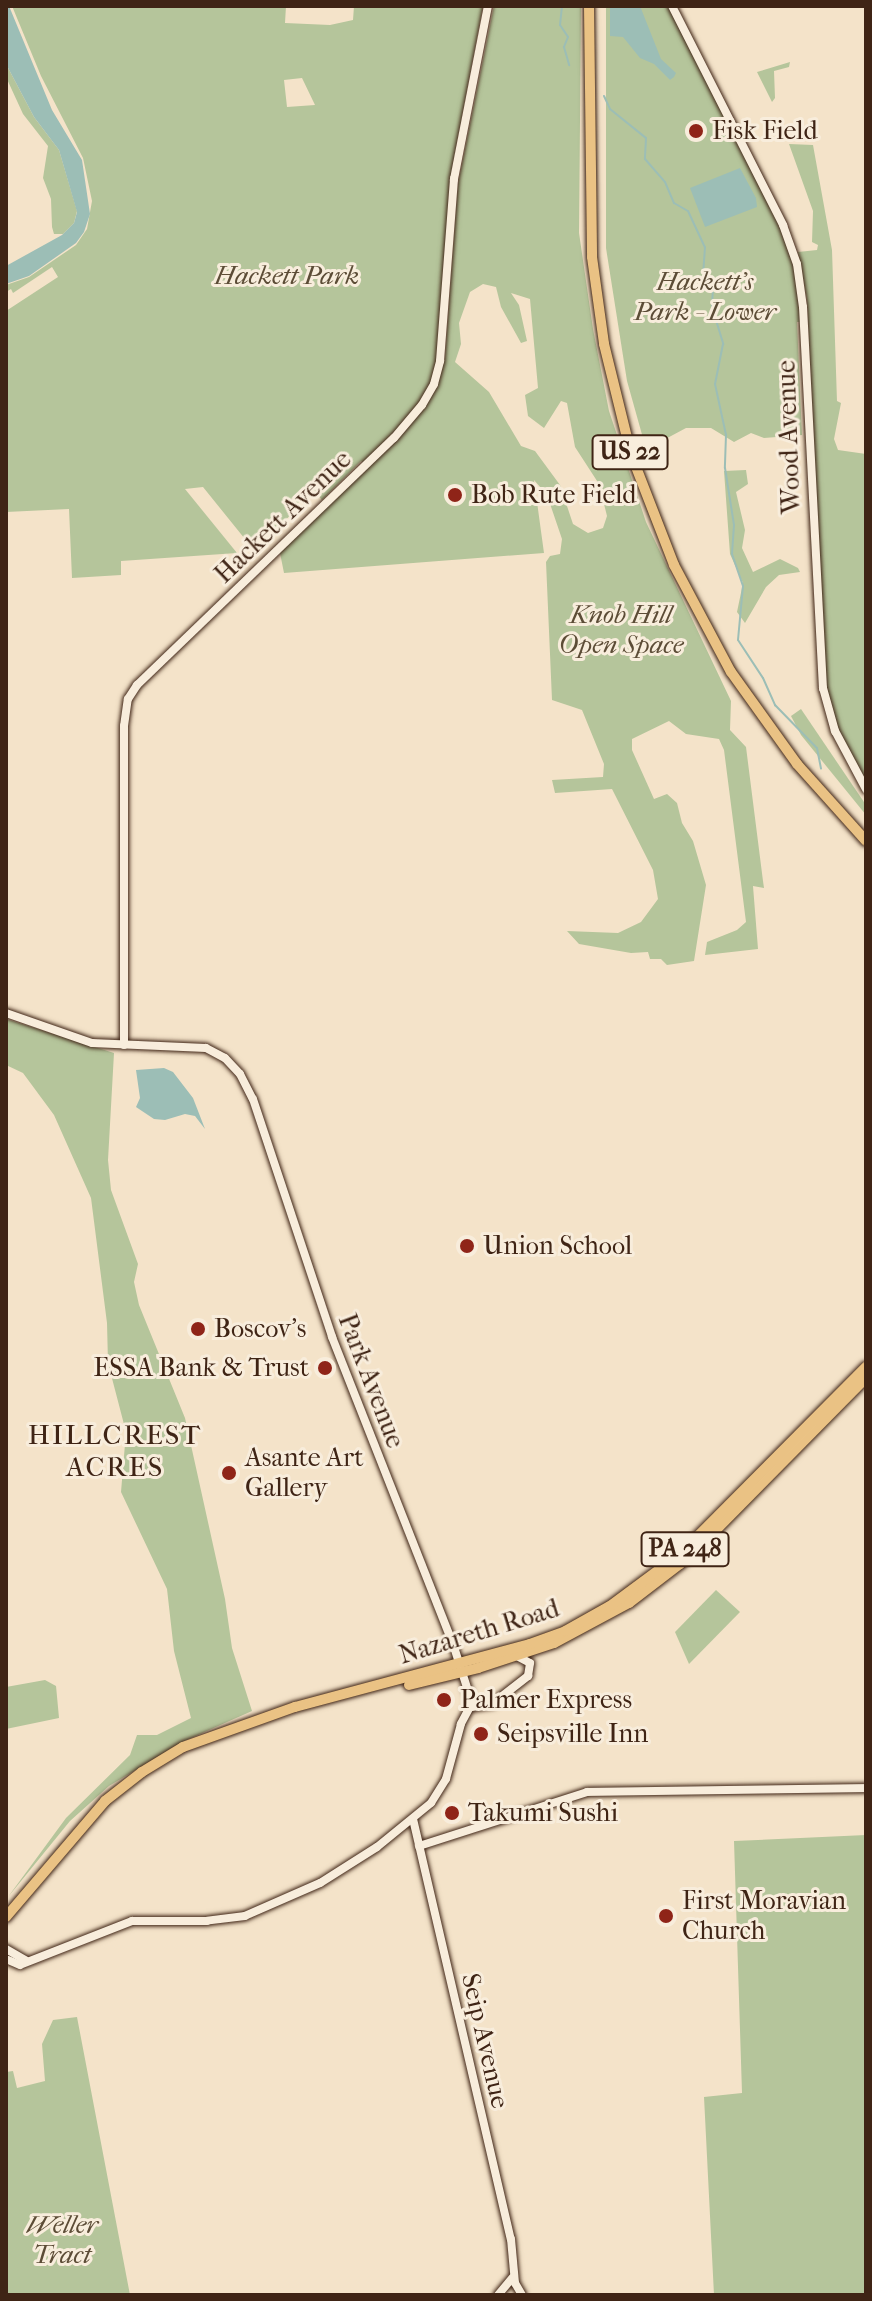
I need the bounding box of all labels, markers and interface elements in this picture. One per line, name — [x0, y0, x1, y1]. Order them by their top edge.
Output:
place label: Fisk Field — [712, 115, 818, 147]
marker: Fisk Field — [687, 122, 705, 140]
park label: Hackett Park — [215, 260, 359, 292]
park label: Hackett's Park - Lower — [634, 266, 776, 328]
street label: Wood Avenue — [771, 360, 807, 514]
road number: US 22 — [590, 432, 670, 472]
street label: Hackett Avenue — [208, 444, 358, 590]
place label: Bob Rute Field — [471, 479, 636, 511]
marker: Bob Rute Field — [446, 486, 464, 504]
park label: Knob Hill Open Space — [559, 599, 683, 660]
place label: Union School — [483, 1230, 632, 1262]
marker: Union School — [458, 1237, 476, 1255]
street label: Park Avenue — [331, 1310, 411, 1452]
place label: Boscov's — [214, 1313, 306, 1345]
marker: Boscov's — [189, 1320, 207, 1338]
place label: ESSA Bank & Trust — [93, 1352, 309, 1384]
marker: ESSA Bank & Trust — [316, 1359, 334, 1377]
district label: HILLCREST ACRES — [28, 1418, 202, 1484]
place label: Asante Art Gallery — [245, 1442, 363, 1504]
marker: Asante Art Gallery — [220, 1464, 238, 1482]
road number: PA 248 — [639, 1529, 731, 1569]
street label: Nazareth Road — [395, 1593, 563, 1671]
place label: Palmer Express — [460, 1684, 632, 1716]
marker: Palmer Express — [435, 1691, 453, 1709]
place label: Seipsville Inn — [497, 1718, 648, 1750]
marker: Seipsville Inn — [472, 1725, 490, 1743]
place label: Takumi Sushi — [468, 1797, 618, 1829]
marker: Takumi Sushi — [443, 1804, 461, 1822]
place label: First Moravian Church — [682, 1885, 846, 1946]
marker: First Moravian Church — [657, 1907, 675, 1925]
street label: Seip Avenue — [454, 1970, 516, 2112]
park label: Weller Tract — [26, 2209, 98, 2270]

